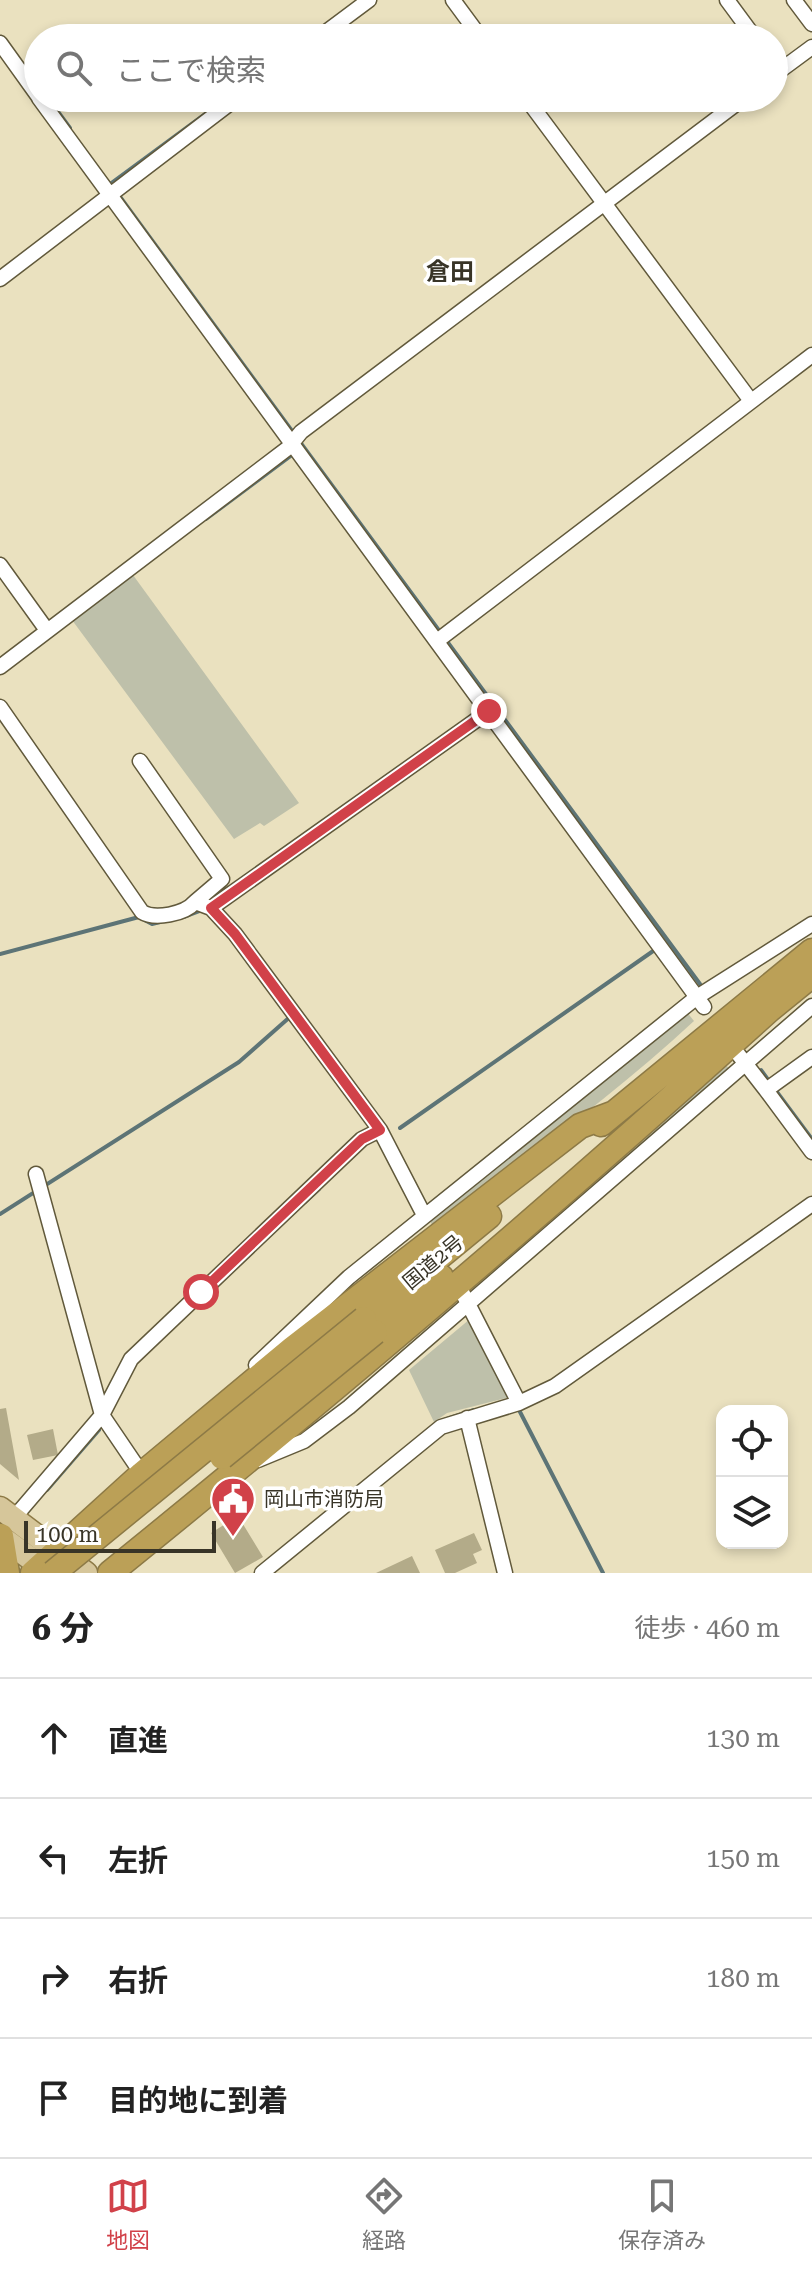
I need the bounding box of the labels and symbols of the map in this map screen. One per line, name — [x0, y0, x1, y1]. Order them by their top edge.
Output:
district label: 倉田 — [426, 258, 474, 286]
route end — [471, 693, 507, 729]
street label: 国道2号 — [398, 1230, 468, 1294]
route start — [183, 1274, 219, 1310]
public building icon: 岡山市消防局 — [209, 1475, 257, 1538]
place label: 岡山市消防局 — [264, 1487, 384, 1511]
scale bar — [24, 1517, 216, 1553]

